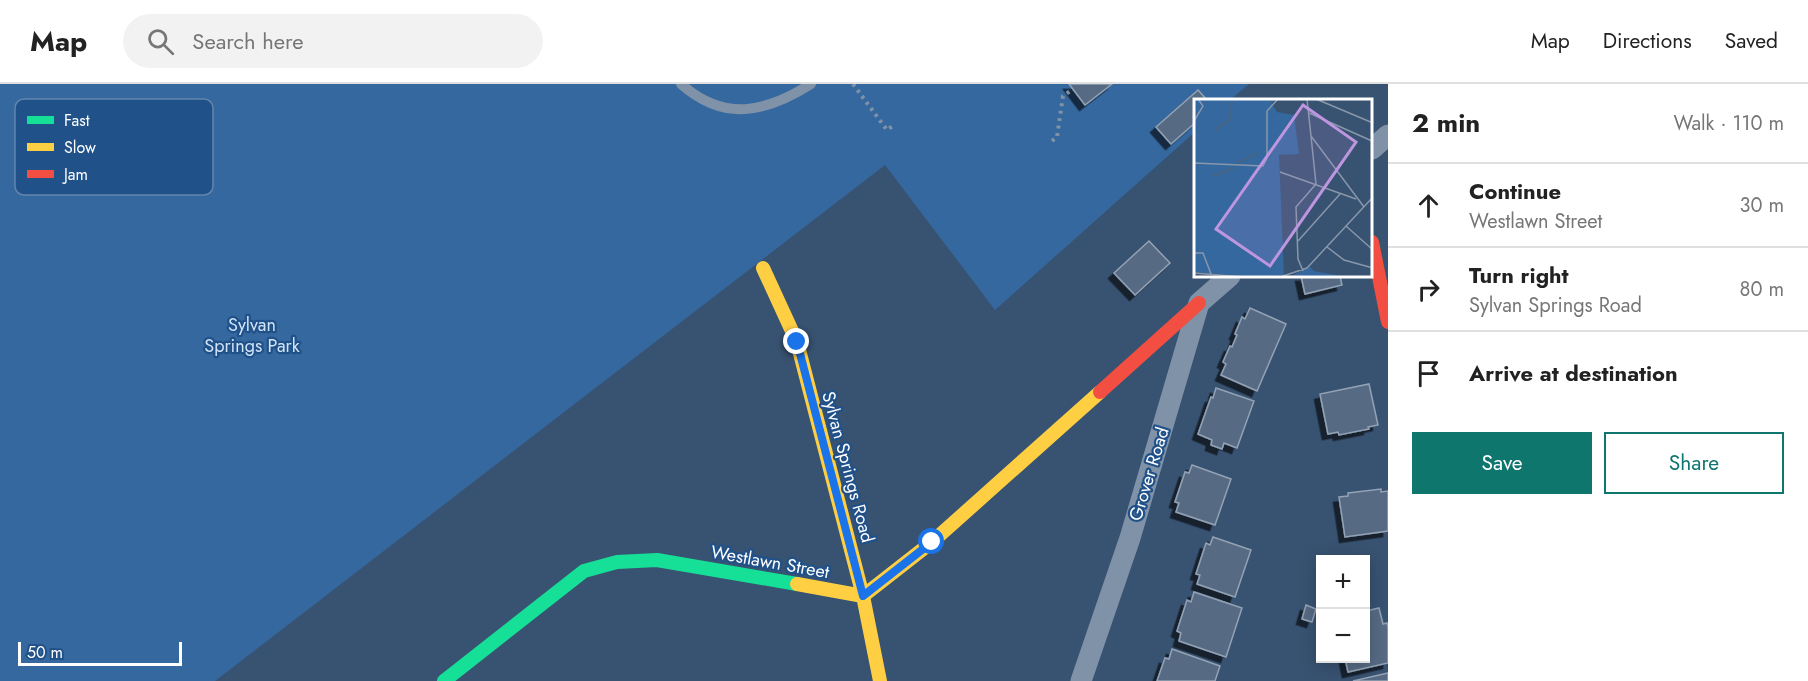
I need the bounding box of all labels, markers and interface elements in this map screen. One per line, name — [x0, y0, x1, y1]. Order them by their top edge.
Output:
search box — [123, 14, 543, 68]
text: Map — [30, 21, 87, 62]
icon: search — [144, 25, 177, 58]
text: Search here — [192, 25, 304, 57]
text: Map — [1531, 26, 1570, 56]
text: Directions — [1603, 26, 1692, 56]
text: Saved — [1725, 26, 1778, 56]
legend — [15, 99, 213, 195]
inset map — [1194, 99, 1373, 278]
text: 2 min — [1412, 104, 1480, 142]
text: Fast — [64, 109, 90, 132]
text: Walk · 110 m — [1674, 109, 1784, 138]
text: Slow — [64, 136, 96, 159]
text: Jam — [62, 163, 88, 186]
text: Continue — [1469, 175, 1561, 207]
icon: ahead — [1412, 189, 1445, 222]
text: 30 m — [1739, 191, 1784, 220]
text: Westlawn Street — [1469, 207, 1602, 236]
text: Turn right — [1469, 259, 1569, 291]
icon: right — [1412, 273, 1445, 306]
text: 80 m — [1739, 275, 1784, 304]
text: Sylvan Springs Road — [1469, 291, 1642, 320]
park label: Sylvan Springs Park — [204, 312, 300, 359]
route end — [783, 328, 809, 354]
icon: arrive — [1412, 357, 1445, 390]
text: Arrive at destination — [1469, 357, 1678, 389]
street label: Sylvan Springs Road — [815, 389, 881, 545]
street label: Grover Road — [1122, 424, 1176, 524]
button: Save — [1412, 432, 1592, 494]
button: Share — [1604, 432, 1784, 494]
route start — [918, 528, 944, 554]
street label: Westlawn Street — [709, 539, 832, 585]
map controls — [1316, 555, 1370, 663]
button: + — [1316, 555, 1370, 609]
button: − — [1316, 609, 1370, 663]
scale bar — [18, 639, 182, 666]
text: 50 m — [27, 641, 63, 664]

